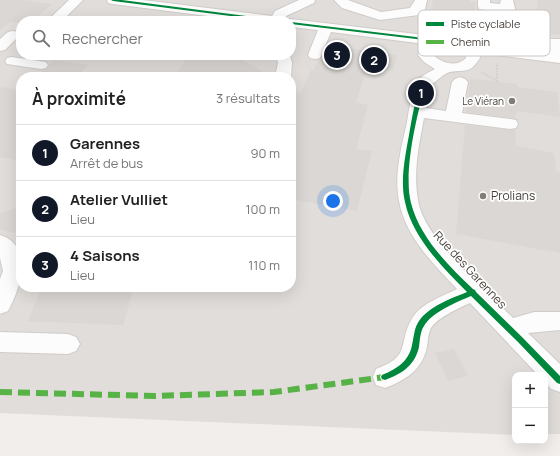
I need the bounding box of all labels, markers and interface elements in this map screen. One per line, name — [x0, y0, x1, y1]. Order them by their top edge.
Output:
legend — [418, 10, 550, 56]
search box — [16, 16, 296, 60]
text: Piste cyclable — [451, 16, 521, 31]
icon: search — [30, 27, 52, 49]
text: Rechercher — [62, 28, 143, 49]
text: Chemin — [451, 34, 490, 49]
pin: 3 — [324, 40, 350, 70]
pin: 2 — [361, 45, 387, 75]
pin: 1 — [408, 78, 434, 108]
text: À proximité — [32, 87, 126, 110]
text: 3 résultats — [216, 89, 280, 107]
place label: Le Viéran — [462, 94, 504, 108]
marker: Le Viéran — [507, 96, 517, 106]
text: Garennes — [70, 133, 140, 154]
text: 1 — [42, 144, 48, 162]
text: 90 m — [250, 144, 280, 162]
text: Arrêt de bus — [70, 154, 143, 172]
place label: Prolians — [491, 187, 535, 204]
text: Atelier Vulliet — [70, 189, 168, 210]
your location — [323, 191, 343, 211]
marker: Prolians — [478, 191, 488, 201]
text: 2 — [41, 200, 49, 218]
text: 100 m — [245, 200, 280, 218]
text: Lieu — [70, 210, 95, 228]
street label: Rue des Garennes — [430, 227, 511, 312]
text: 4 Saisons — [70, 245, 140, 266]
text: 3 — [41, 256, 49, 274]
text: 110 m — [248, 256, 280, 274]
text: Lieu — [70, 266, 95, 284]
map controls — [512, 372, 548, 444]
button: + — [512, 372, 548, 408]
button: − — [512, 408, 548, 444]

